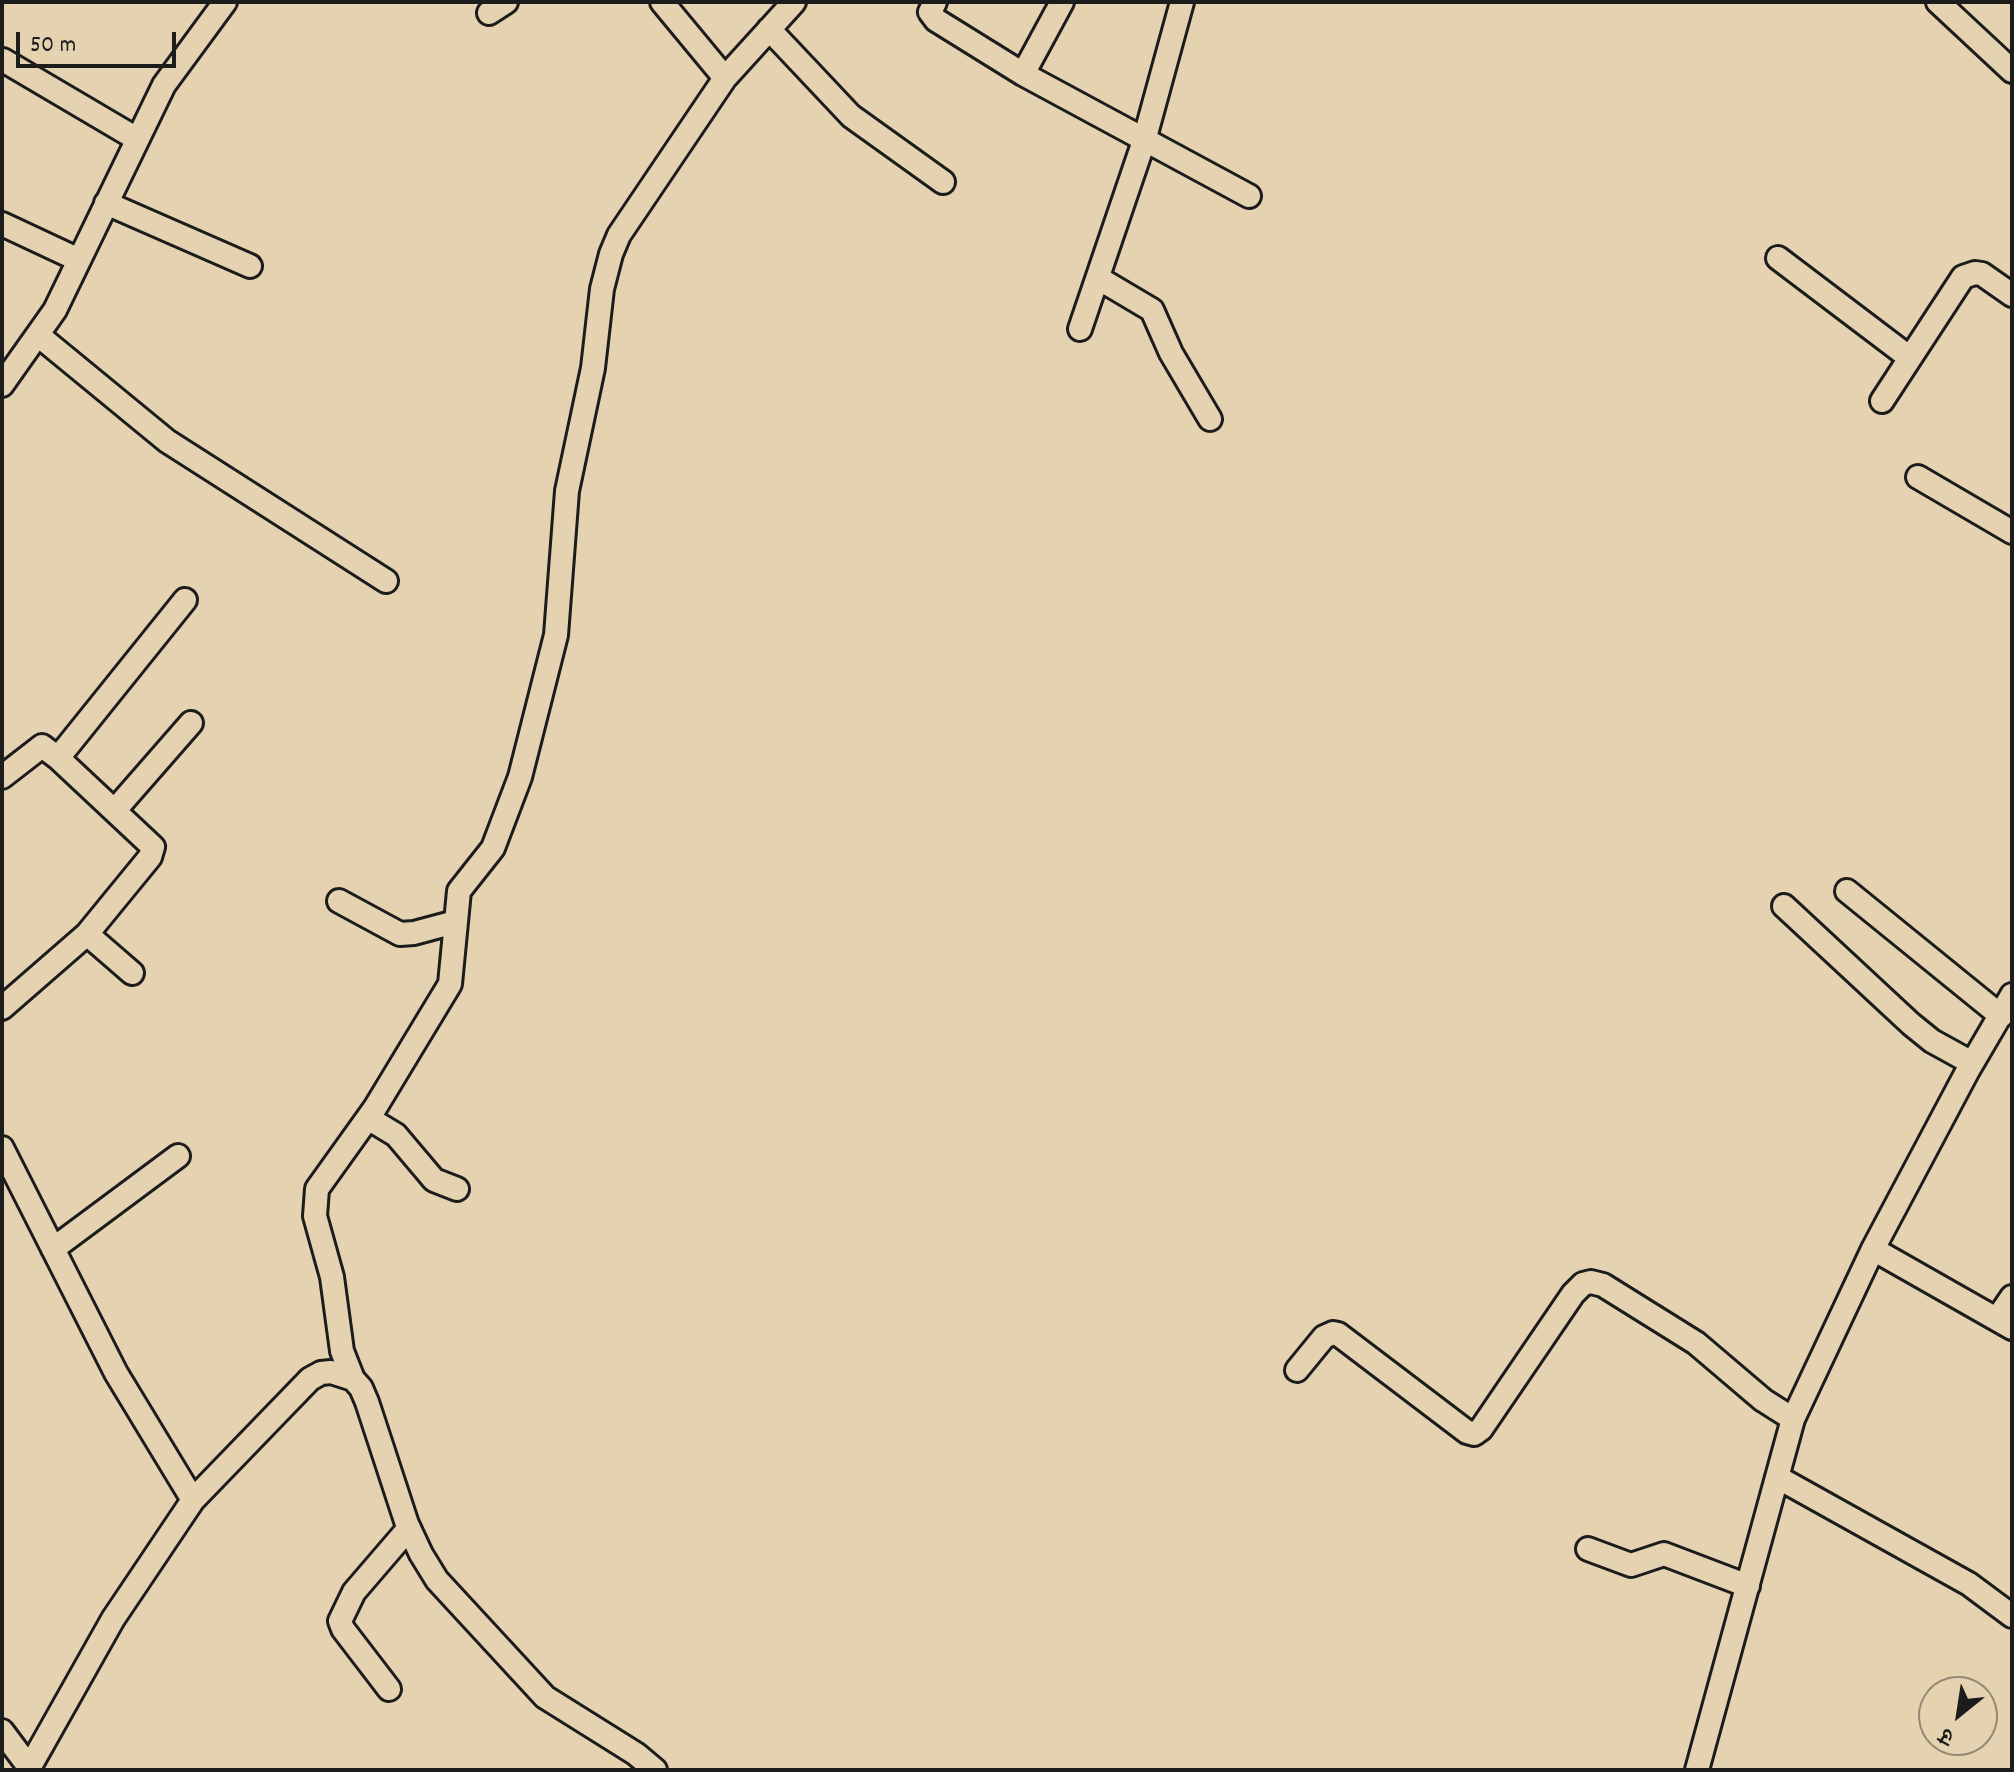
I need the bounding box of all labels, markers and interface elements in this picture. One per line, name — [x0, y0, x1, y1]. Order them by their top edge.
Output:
scale bar — [20, 16, 180, 66]
text: 50 m — [30, 29, 76, 63]
north arrow — [1918, 1676, 1998, 1756]
text: उ — [1934, 1719, 1960, 1752]

